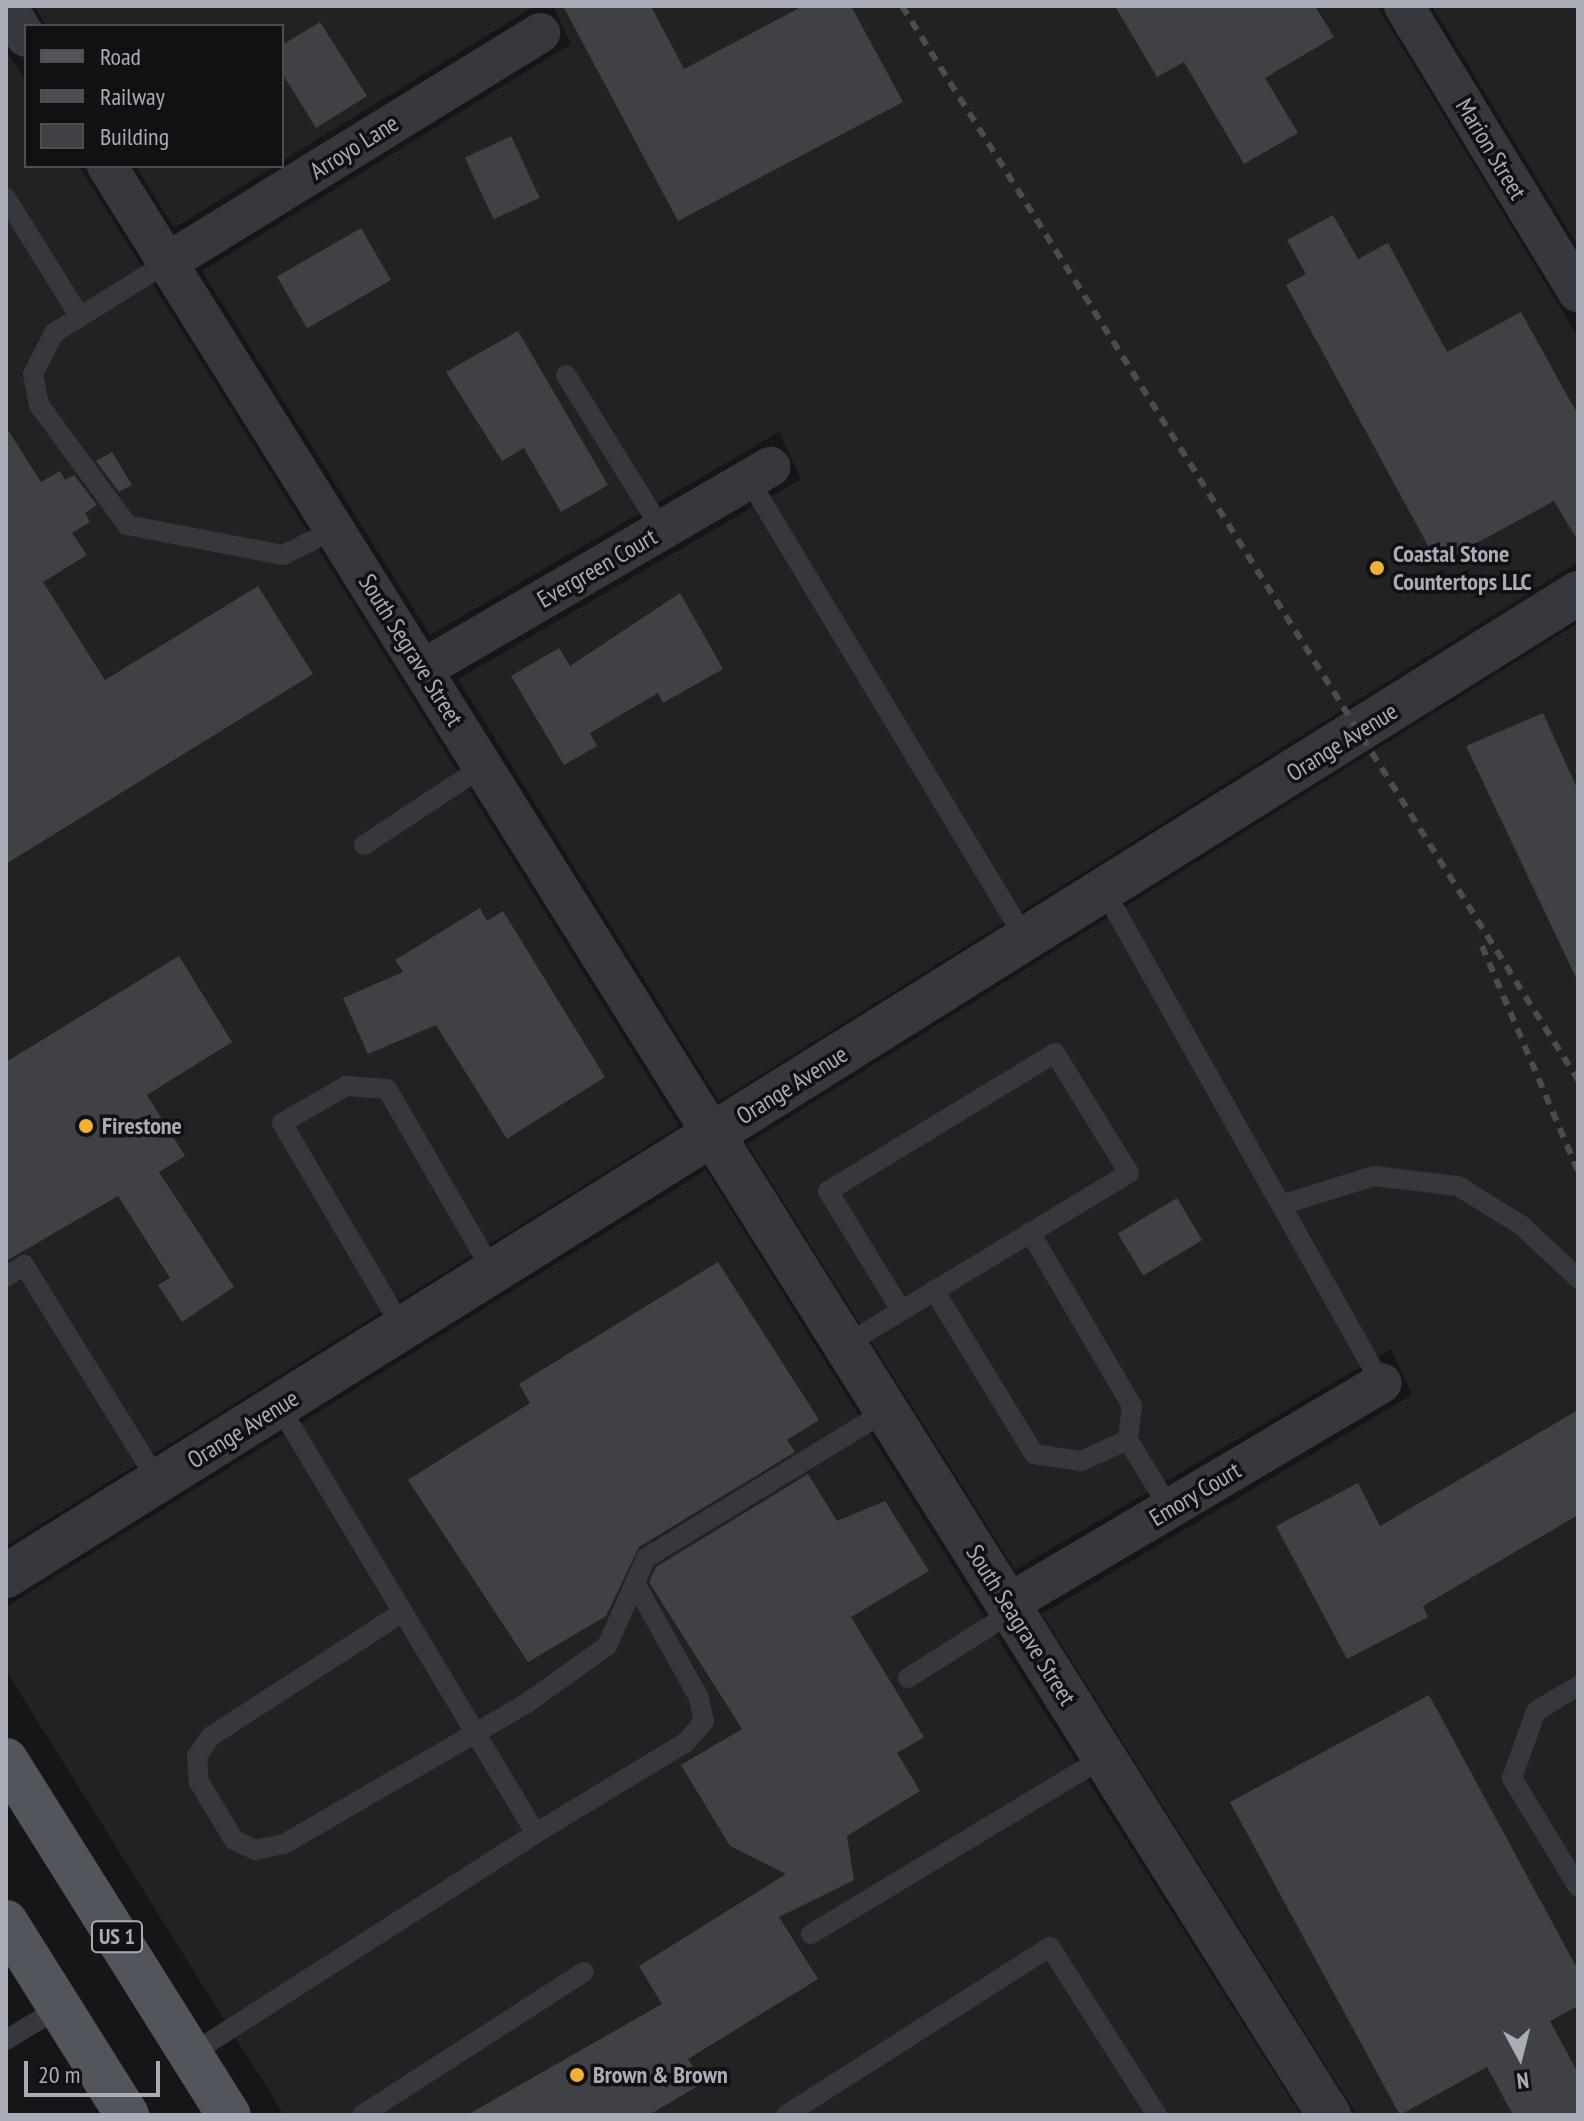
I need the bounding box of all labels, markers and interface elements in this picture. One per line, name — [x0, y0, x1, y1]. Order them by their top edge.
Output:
legend — [24, 24, 284, 168]
text: Road — [100, 41, 141, 72]
text: Railway — [100, 81, 165, 112]
street label: Marion Street — [1450, 93, 1532, 205]
street label: Arroyo Lane — [304, 109, 404, 185]
text: Building — [100, 121, 169, 152]
street label: Evergreen Court — [532, 522, 662, 614]
place label: Coastal Stone Countertops LLC — [1393, 540, 1531, 596]
marker: Coastal Stone Countertops LLC — [1368, 559, 1386, 577]
street label: South Segrave Street — [353, 569, 469, 731]
street label: Orange Avenue — [1281, 696, 1403, 788]
street label: Orange Avenue — [731, 1039, 853, 1131]
place label: Firestone — [102, 1112, 182, 1140]
marker: Firestone — [77, 1117, 95, 1135]
street label: Orange Avenue — [182, 1383, 304, 1475]
street label: Emory Court — [1144, 1455, 1246, 1533]
street label: South Seagrave Street — [960, 1540, 1082, 1710]
road number: US 1 — [89, 1919, 145, 1955]
north arrow — [1480, 2017, 1560, 2097]
scale bar — [28, 2045, 164, 2095]
text: 20 m — [38, 2059, 80, 2090]
place label: Brown & Brown — [593, 2061, 728, 2089]
marker: Brown & Brown — [568, 2066, 586, 2084]
text: N — [1515, 2066, 1531, 2095]

